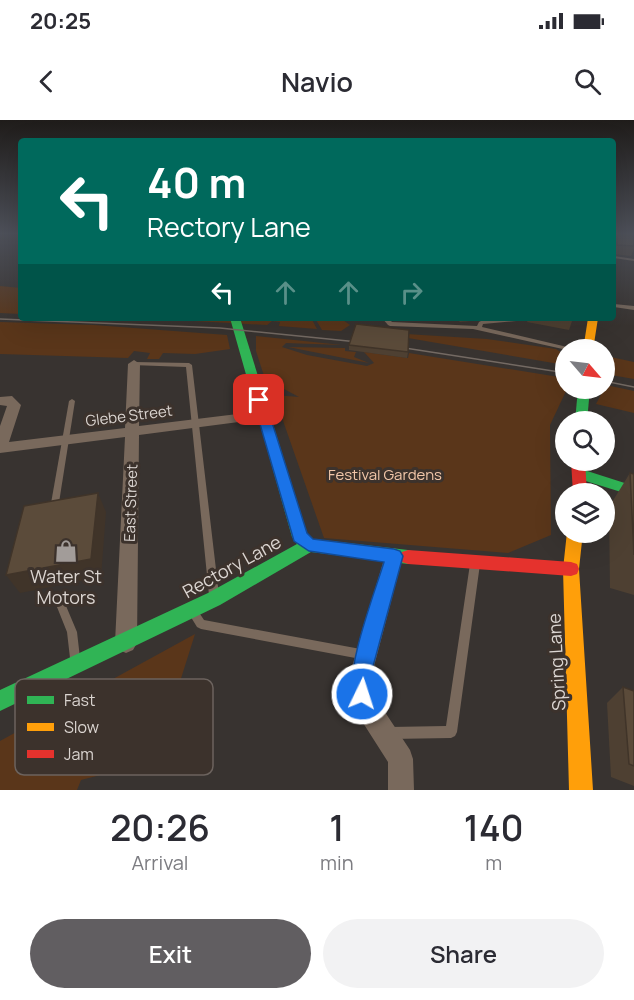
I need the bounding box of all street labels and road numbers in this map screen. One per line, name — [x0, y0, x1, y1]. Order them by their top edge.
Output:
street label: Glebe Street — [84, 400, 174, 431]
street label: East Street — [119, 464, 142, 542]
street label: Rectory Lane — [178, 529, 285, 603]
street label: Spring Lane — [541, 613, 571, 711]

